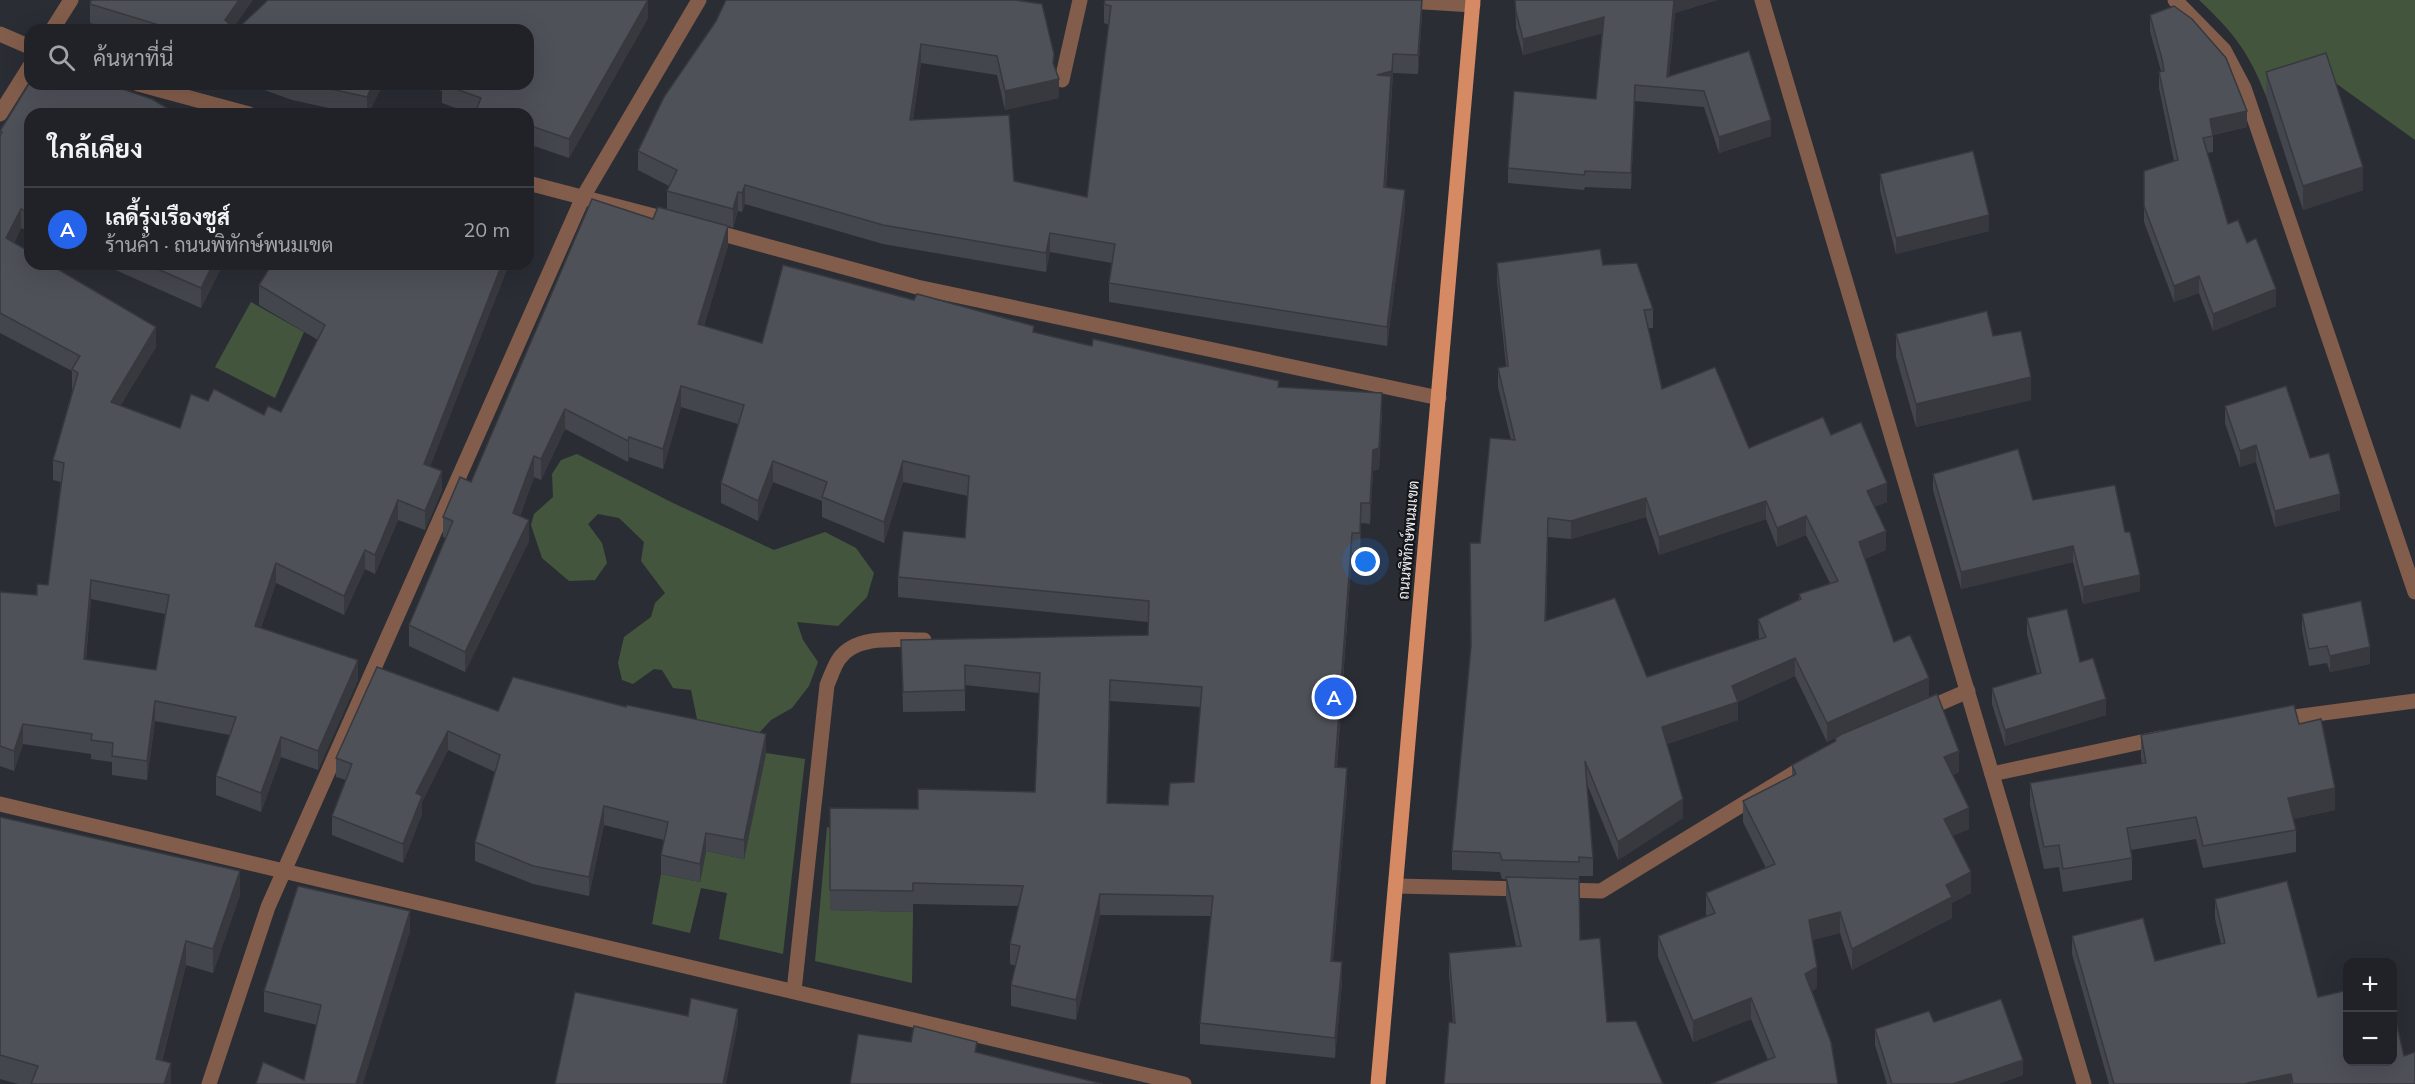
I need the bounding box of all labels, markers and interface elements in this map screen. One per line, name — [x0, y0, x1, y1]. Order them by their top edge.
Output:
search box — [24, 24, 534, 90]
icon: search — [45, 41, 78, 74]
text: ค้นหาที่นี่ — [93, 44, 173, 72]
text: ใกล้เคียง — [48, 132, 143, 165]
text: เลดี้รุ่งเรืองชูส์ — [105, 203, 230, 231]
text: A — [60, 217, 75, 242]
text: 20 m — [463, 217, 510, 242]
text: ร้านค้า · ถนนพิทักษ์พนมเขต — [105, 232, 333, 257]
street label: ถนนพิทักษ์พนมเขต — [1393, 480, 1423, 600]
your location — [1351, 547, 1380, 576]
pin: A — [1314, 674, 1354, 720]
map controls — [2343, 958, 2397, 1066]
button: + — [2343, 958, 2397, 1012]
button: − — [2343, 1012, 2397, 1066]

